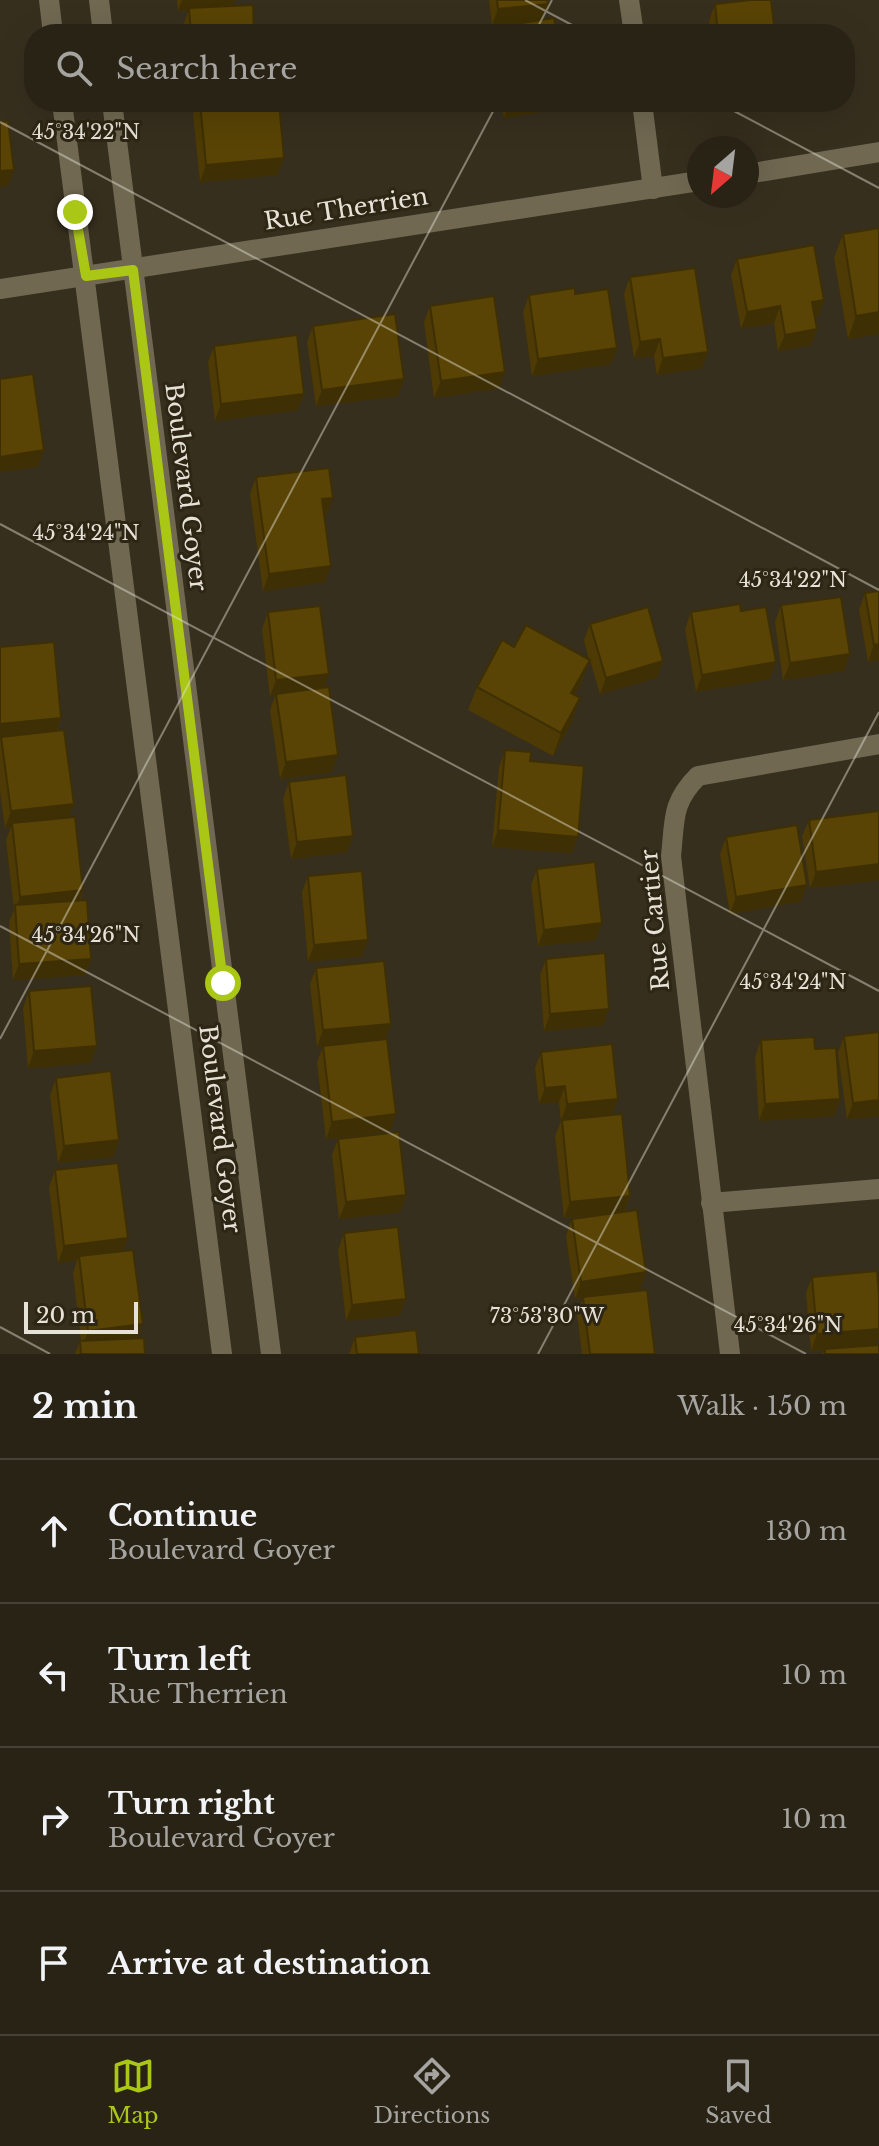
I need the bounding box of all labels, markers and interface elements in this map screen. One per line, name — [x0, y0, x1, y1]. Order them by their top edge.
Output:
search box — [24, 24, 855, 112]
icon: search — [52, 46, 96, 90]
text: Search here — [116, 50, 297, 87]
text: 45°34'22"N — [32, 120, 140, 144]
north arrow — [687, 136, 759, 208]
street label: Rue Therrien — [262, 181, 430, 236]
route end — [57, 194, 93, 230]
street label: Boulevard Goyer — [159, 381, 214, 593]
text: 45°34'24"N — [32, 521, 140, 545]
text: 45°34'22"N — [739, 568, 847, 592]
street label: Rue Cartier — [634, 847, 675, 992]
text: 45°34'26"N — [32, 923, 140, 947]
route start — [205, 965, 241, 1001]
text: 45°34'24"N — [739, 970, 847, 994]
street label: Boulevard Goyer — [193, 1023, 248, 1235]
scale bar — [24, 1298, 138, 1334]
text: 20 m — [36, 1302, 95, 1329]
text: 73°53'30"W — [490, 1304, 605, 1328]
text: 45°34'26"N — [734, 1313, 842, 1337]
text: 2 min — [32, 1385, 138, 1427]
text: Walk · 150 m — [678, 1390, 847, 1422]
text: Continue — [108, 1497, 257, 1534]
icon: ahead — [32, 1509, 76, 1553]
text: 130 m — [765, 1515, 847, 1547]
text: Boulevard Goyer — [108, 1534, 335, 1566]
text: Turn left — [108, 1641, 251, 1678]
icon: left — [32, 1653, 76, 1697]
text: 10 m — [781, 1659, 847, 1691]
text: Rue Therrien — [108, 1678, 288, 1710]
text: Turn right — [108, 1785, 275, 1822]
icon: right — [32, 1797, 76, 1841]
text: 10 m — [781, 1803, 847, 1835]
text: Boulevard Goyer — [108, 1822, 335, 1854]
icon: arrive — [32, 1941, 76, 1985]
text: Arrive at destination — [108, 1945, 431, 1982]
tab: Map — [107, 2054, 159, 2129]
tab: Directions — [373, 2054, 490, 2129]
tab: Saved — [705, 2054, 772, 2129]

